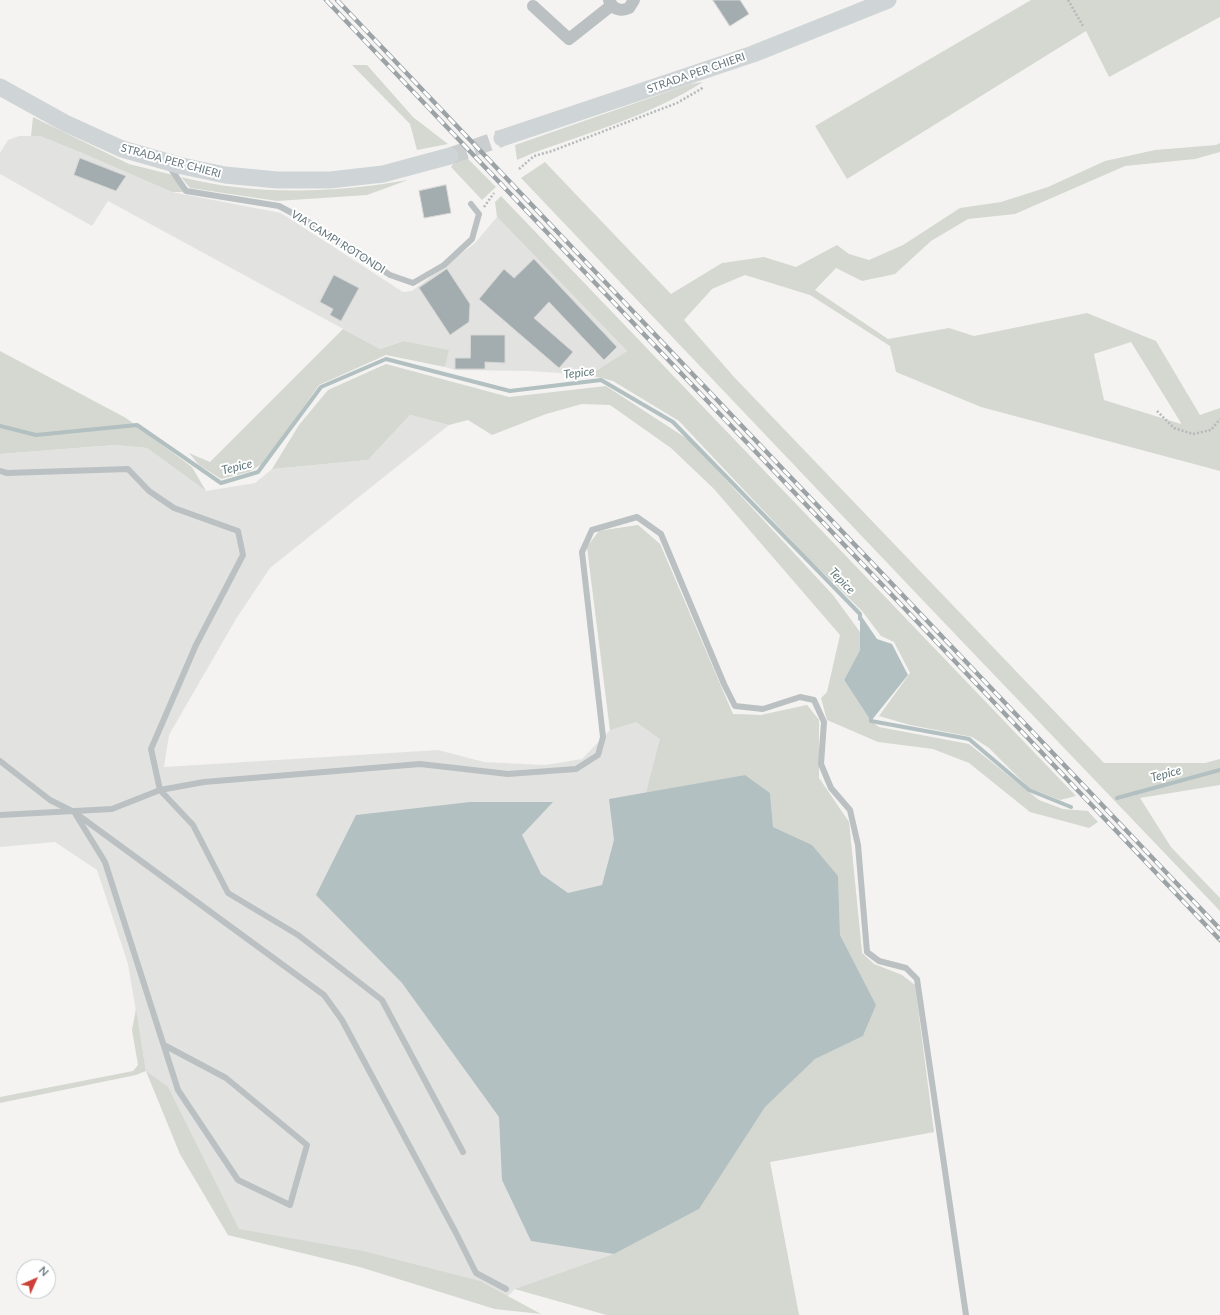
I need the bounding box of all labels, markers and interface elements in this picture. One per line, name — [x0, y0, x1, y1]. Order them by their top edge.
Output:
street label: STRADA PER CHIERI — [645, 50, 747, 96]
street label: STRADA PER CHIERI — [120, 141, 222, 181]
street label: VIA CAMPI ROTONDI — [289, 208, 387, 276]
water label: Tepice — [563, 364, 595, 382]
water label: Tepice — [220, 456, 254, 478]
water label: Tepice — [826, 565, 858, 597]
water label: Tepice — [1149, 763, 1183, 785]
north arrow — [16, 1259, 56, 1299]
text: N — [37, 1263, 52, 1278]

